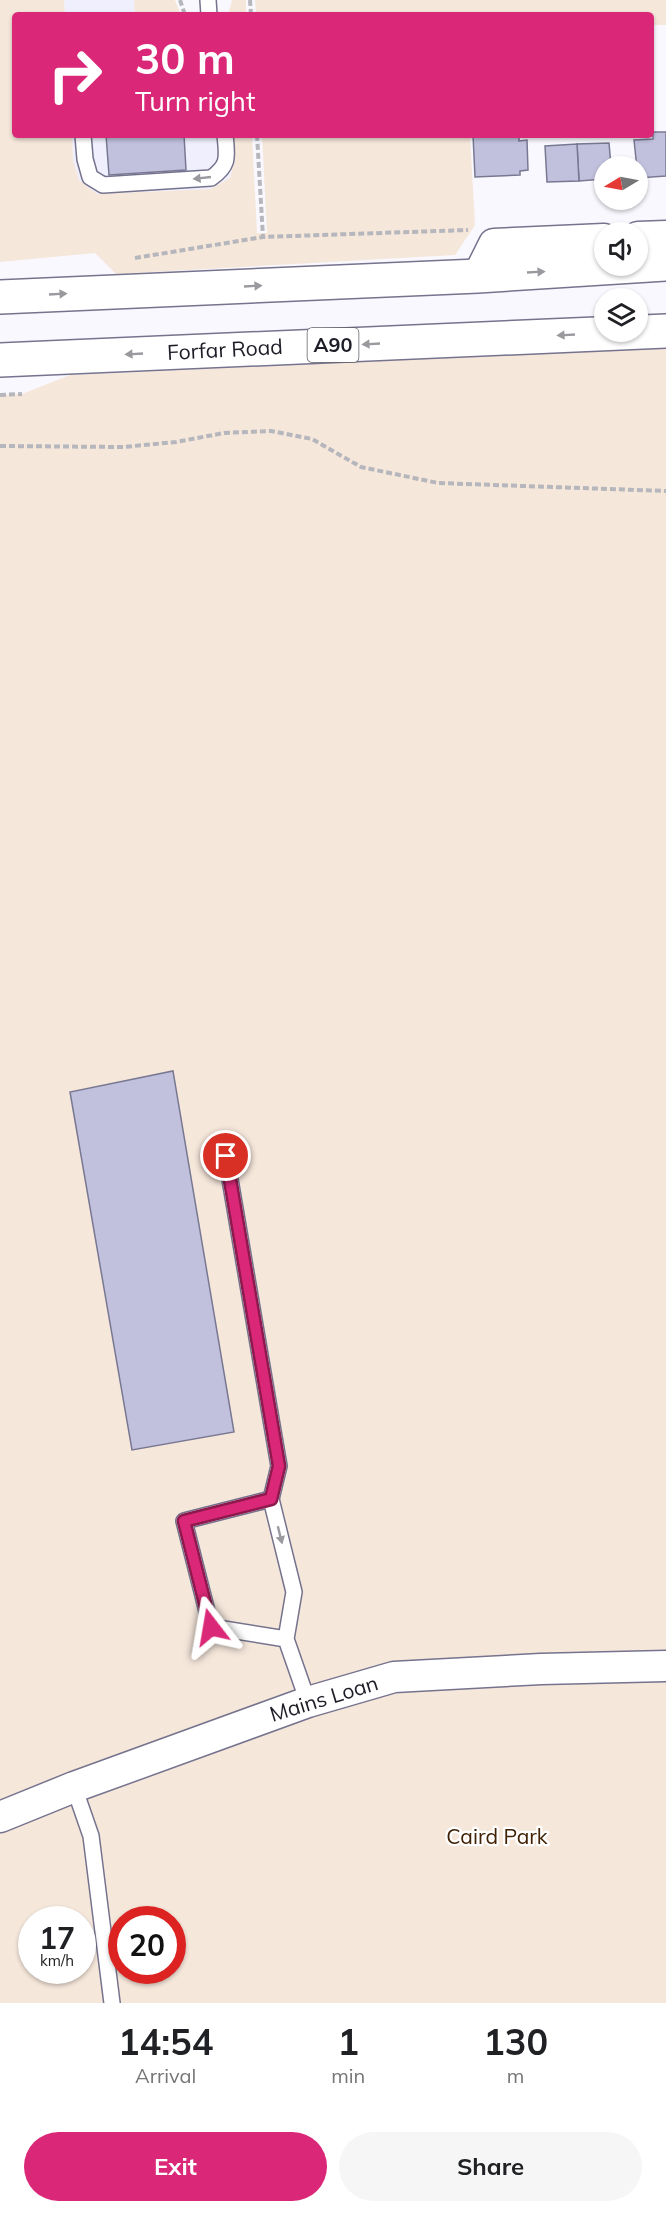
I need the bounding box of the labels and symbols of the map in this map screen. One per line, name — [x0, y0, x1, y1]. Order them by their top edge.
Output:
north arrow — [594, 156, 648, 210]
one-way arrow — [192, 173, 211, 183]
one-way arrow — [527, 268, 546, 277]
one-way arrow — [244, 281, 263, 290]
one-way arrow — [49, 290, 68, 299]
road number: A90 — [308, 328, 358, 362]
one-way arrow — [556, 331, 575, 340]
street label: Forfar Road — [166, 333, 283, 365]
one-way arrow — [361, 339, 380, 348]
one-way arrow — [125, 350, 144, 359]
pin — [200, 1130, 251, 1181]
one-way arrow — [275, 1526, 285, 1544]
position arrow — [179, 1595, 243, 1659]
street label: Mains Loan — [266, 1669, 381, 1727]
park label: Caird Park — [446, 1823, 548, 1849]
speed limit sign: 20 — [108, 1906, 186, 1984]

